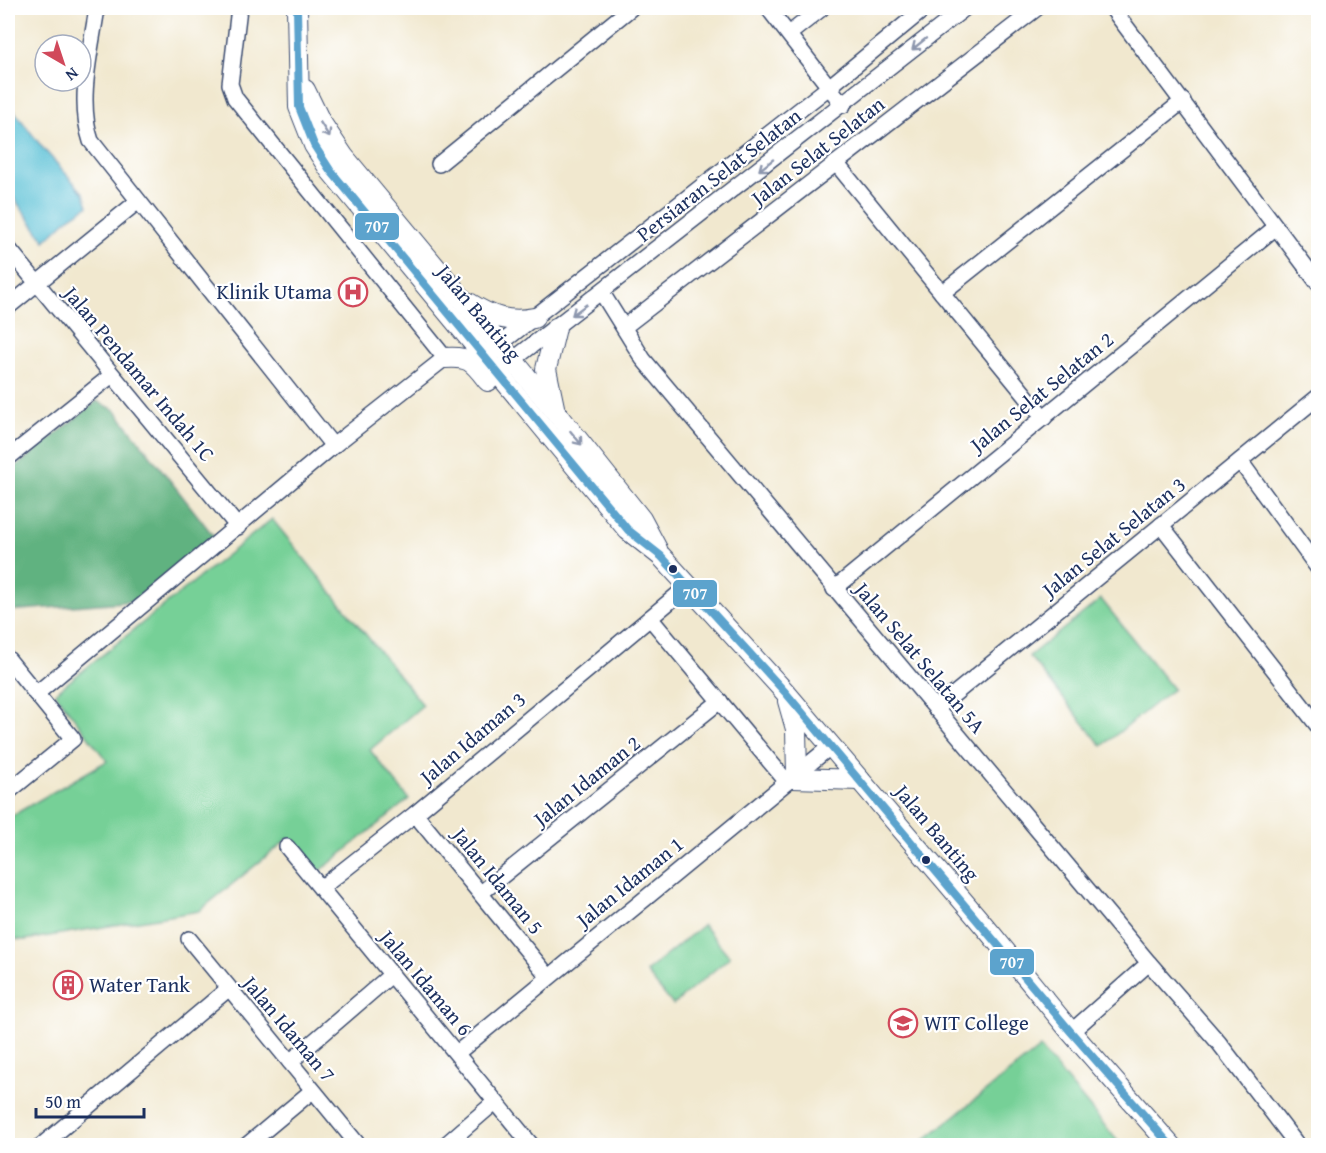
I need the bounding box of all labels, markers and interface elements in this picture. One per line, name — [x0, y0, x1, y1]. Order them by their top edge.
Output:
north arrow — [33, 33, 93, 93]
one-way arrow — [912, 37, 928, 50]
text: N — [60, 62, 84, 88]
street label: Jalan Selat Selatan — [742, 88, 891, 214]
street label: Persiaran Selat Selatan — [630, 100, 808, 249]
one-way arrow — [320, 121, 332, 138]
one-way arrow — [759, 158, 775, 171]
line badge: 707 — [354, 212, 400, 241]
text: 707 — [365, 214, 389, 238]
street label: Jalan Banting — [428, 255, 530, 368]
place label: Klinik Utama — [217, 276, 332, 307]
hospital icon: Klinik Utama — [337, 276, 369, 308]
street label: Jalan Pendamar Indah 1C — [55, 277, 222, 468]
one-way arrow — [571, 303, 587, 316]
street label: Jalan Selat Selatan 2 — [961, 324, 1120, 461]
one-way arrow — [570, 430, 583, 446]
street label: Jalan Selat Selatan 3 — [1033, 469, 1192, 606]
unlabelled marker — [667, 563, 679, 575]
street label: Jalan Selat Selatan 5A — [846, 573, 993, 740]
line badge: 707 — [672, 579, 718, 608]
text: 707 — [683, 581, 707, 605]
street label: Jalan Idaman 3 — [411, 684, 532, 793]
street label: Jalan Idaman 2 — [524, 728, 647, 835]
street label: Jalan Banting — [886, 775, 988, 888]
street label: Jalan Idaman 5 — [444, 818, 551, 941]
street label: Jalan Idaman 1 — [567, 829, 690, 936]
unlabelled marker — [920, 854, 932, 866]
street label: Jalan Idaman 6 — [371, 921, 480, 1042]
line badge: 707 — [989, 948, 1035, 976]
text: 707 — [1000, 950, 1024, 974]
street label: Jalan Idaman 7 — [234, 967, 343, 1088]
building icon: Water Tank — [52, 969, 84, 1001]
place label: Water Tank — [89, 969, 190, 1000]
school or university icon: WIT College — [887, 1007, 919, 1039]
place label: WIT College — [924, 1007, 1029, 1038]
scale bar — [36, 1081, 144, 1119]
text: 50 m — [45, 1088, 81, 1115]

